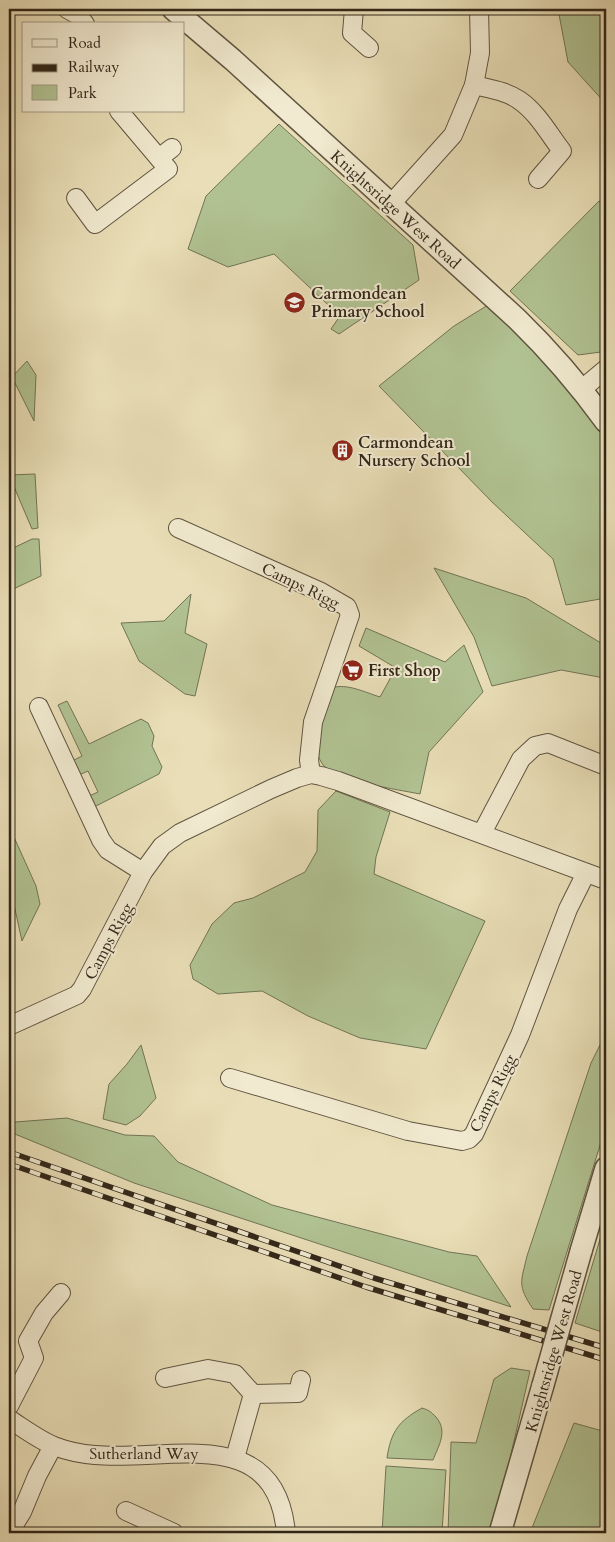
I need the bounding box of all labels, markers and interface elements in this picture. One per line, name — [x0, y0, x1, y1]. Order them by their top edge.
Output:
legend — [22, 22, 185, 112]
text: Road — [68, 33, 101, 53]
text: Railway — [68, 57, 119, 77]
text: Park — [68, 83, 97, 103]
street label: Knightsridge West Road — [326, 145, 465, 274]
place label: Carmondean Primary School — [311, 283, 425, 323]
school or university icon: Carmondean Primary School — [283, 290, 307, 314]
place label: Carmondean Nursery School — [358, 432, 471, 472]
building icon: Carmondean Nursery School — [330, 439, 354, 463]
street label: Camps Rigg — [258, 558, 343, 614]
supermarket icon: First Shop — [340, 658, 364, 682]
place label: First Shop — [368, 660, 441, 682]
street label: Camps Rigg — [79, 899, 138, 984]
street label: Camps Rigg — [465, 1051, 521, 1136]
street label: Knightsridge West Road — [520, 1267, 588, 1435]
street label: Sutherland Way — [89, 1443, 199, 1465]

